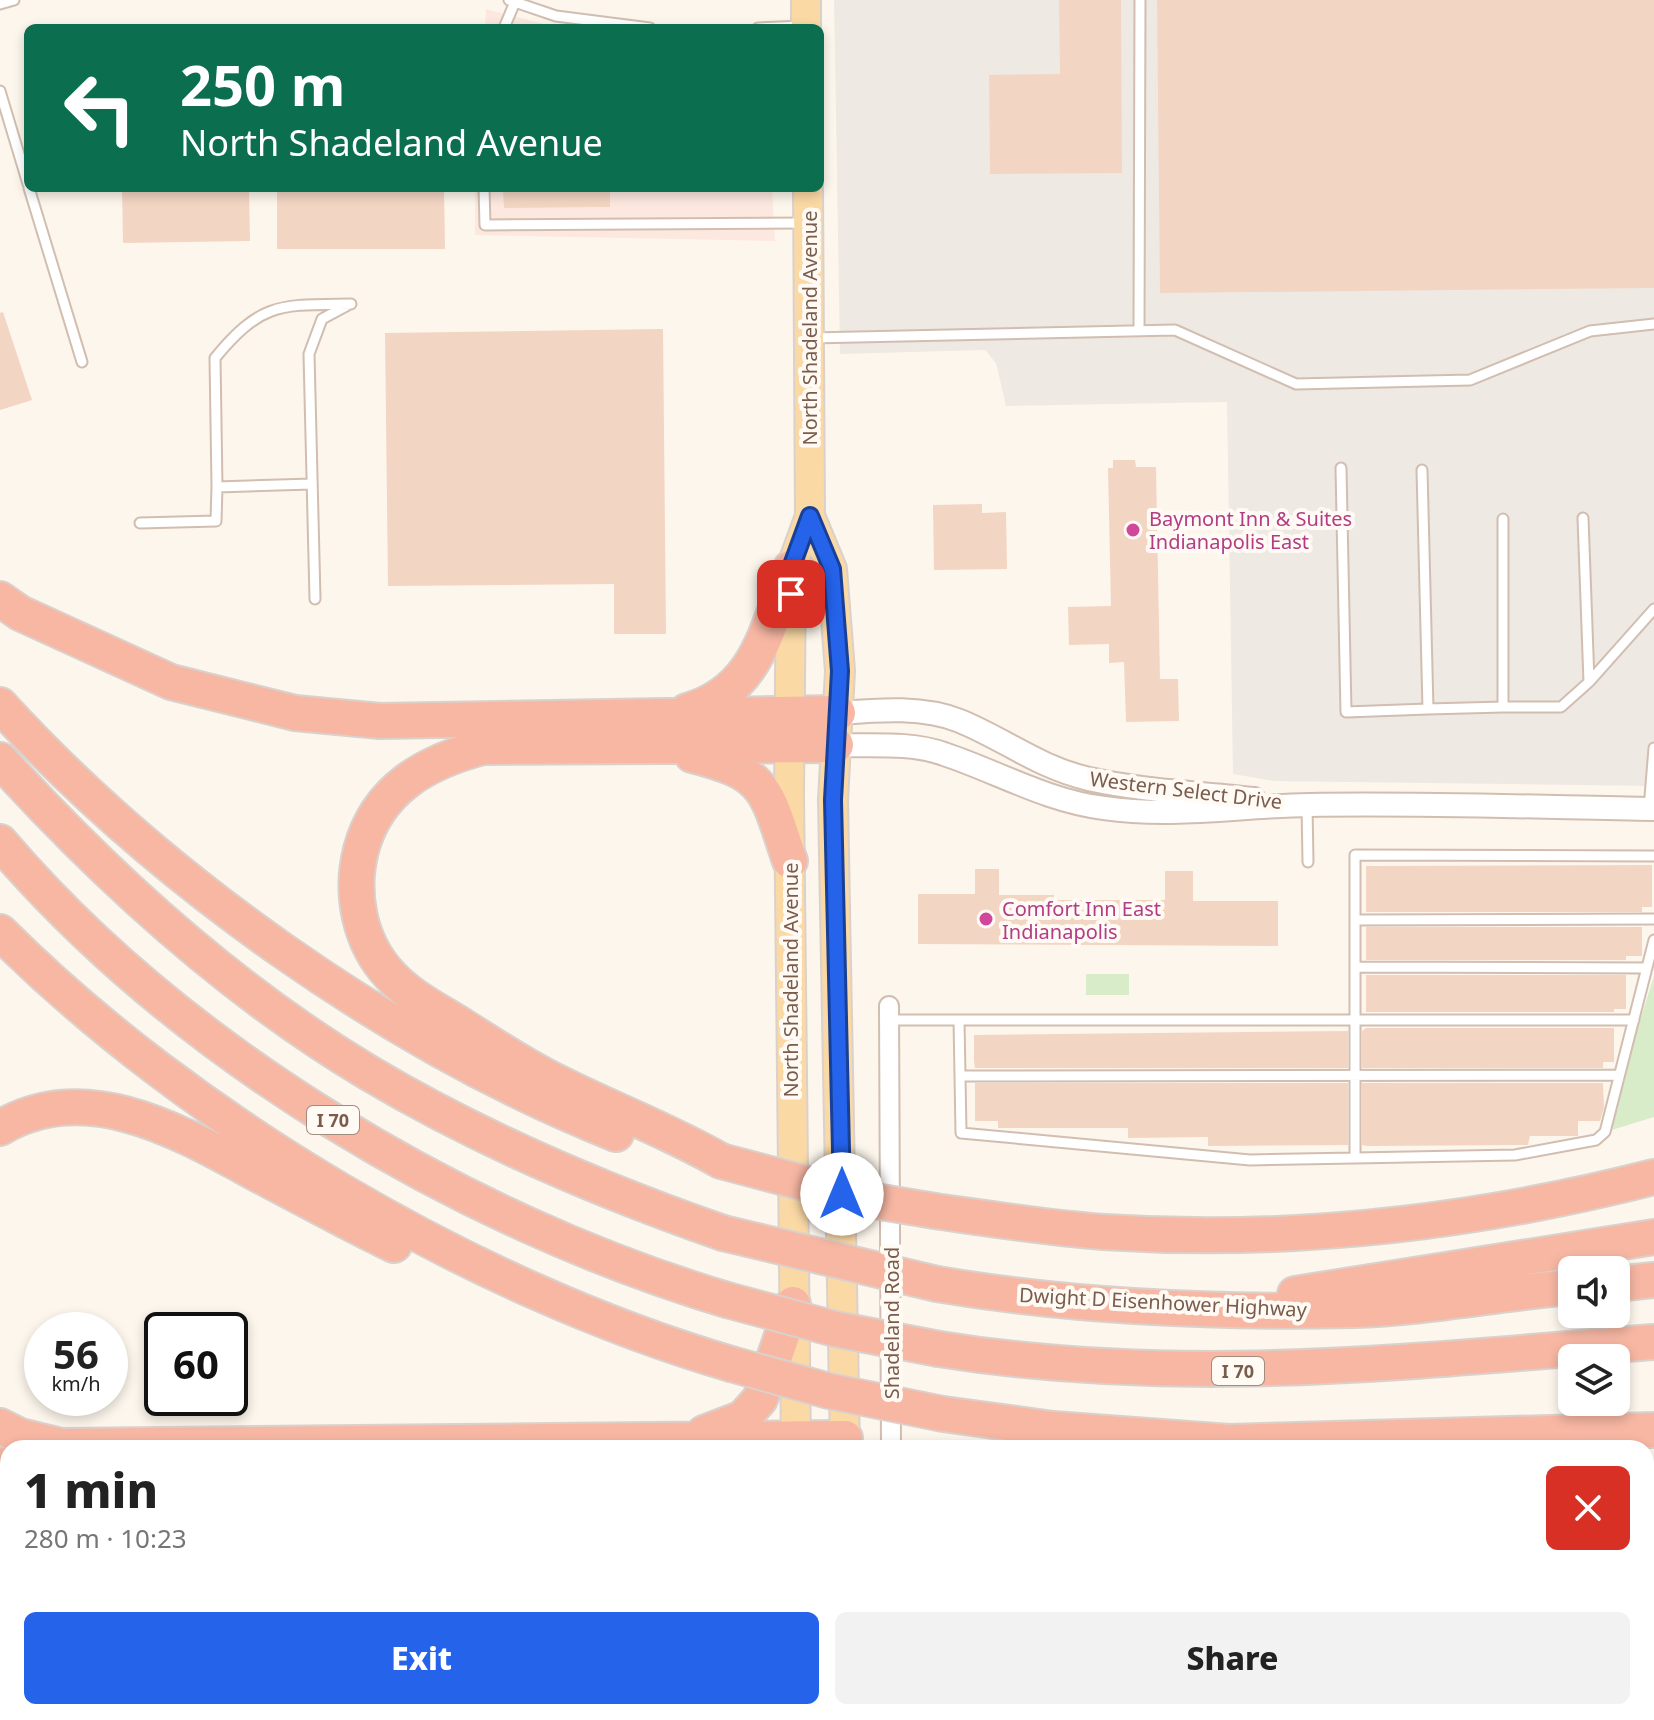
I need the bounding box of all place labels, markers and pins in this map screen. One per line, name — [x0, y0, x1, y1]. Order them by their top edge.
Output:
place label: Baymont Inn & Suites Indianapolis East — [1149, 505, 1352, 555]
marker: Baymont Inn & Suites Indianapolis East — [1124, 521, 1142, 539]
pin — [757, 560, 825, 628]
place label: Comfort Inn East Indianapolis — [1002, 895, 1161, 945]
marker: Comfort Inn East Indianapolis — [977, 910, 995, 928]

